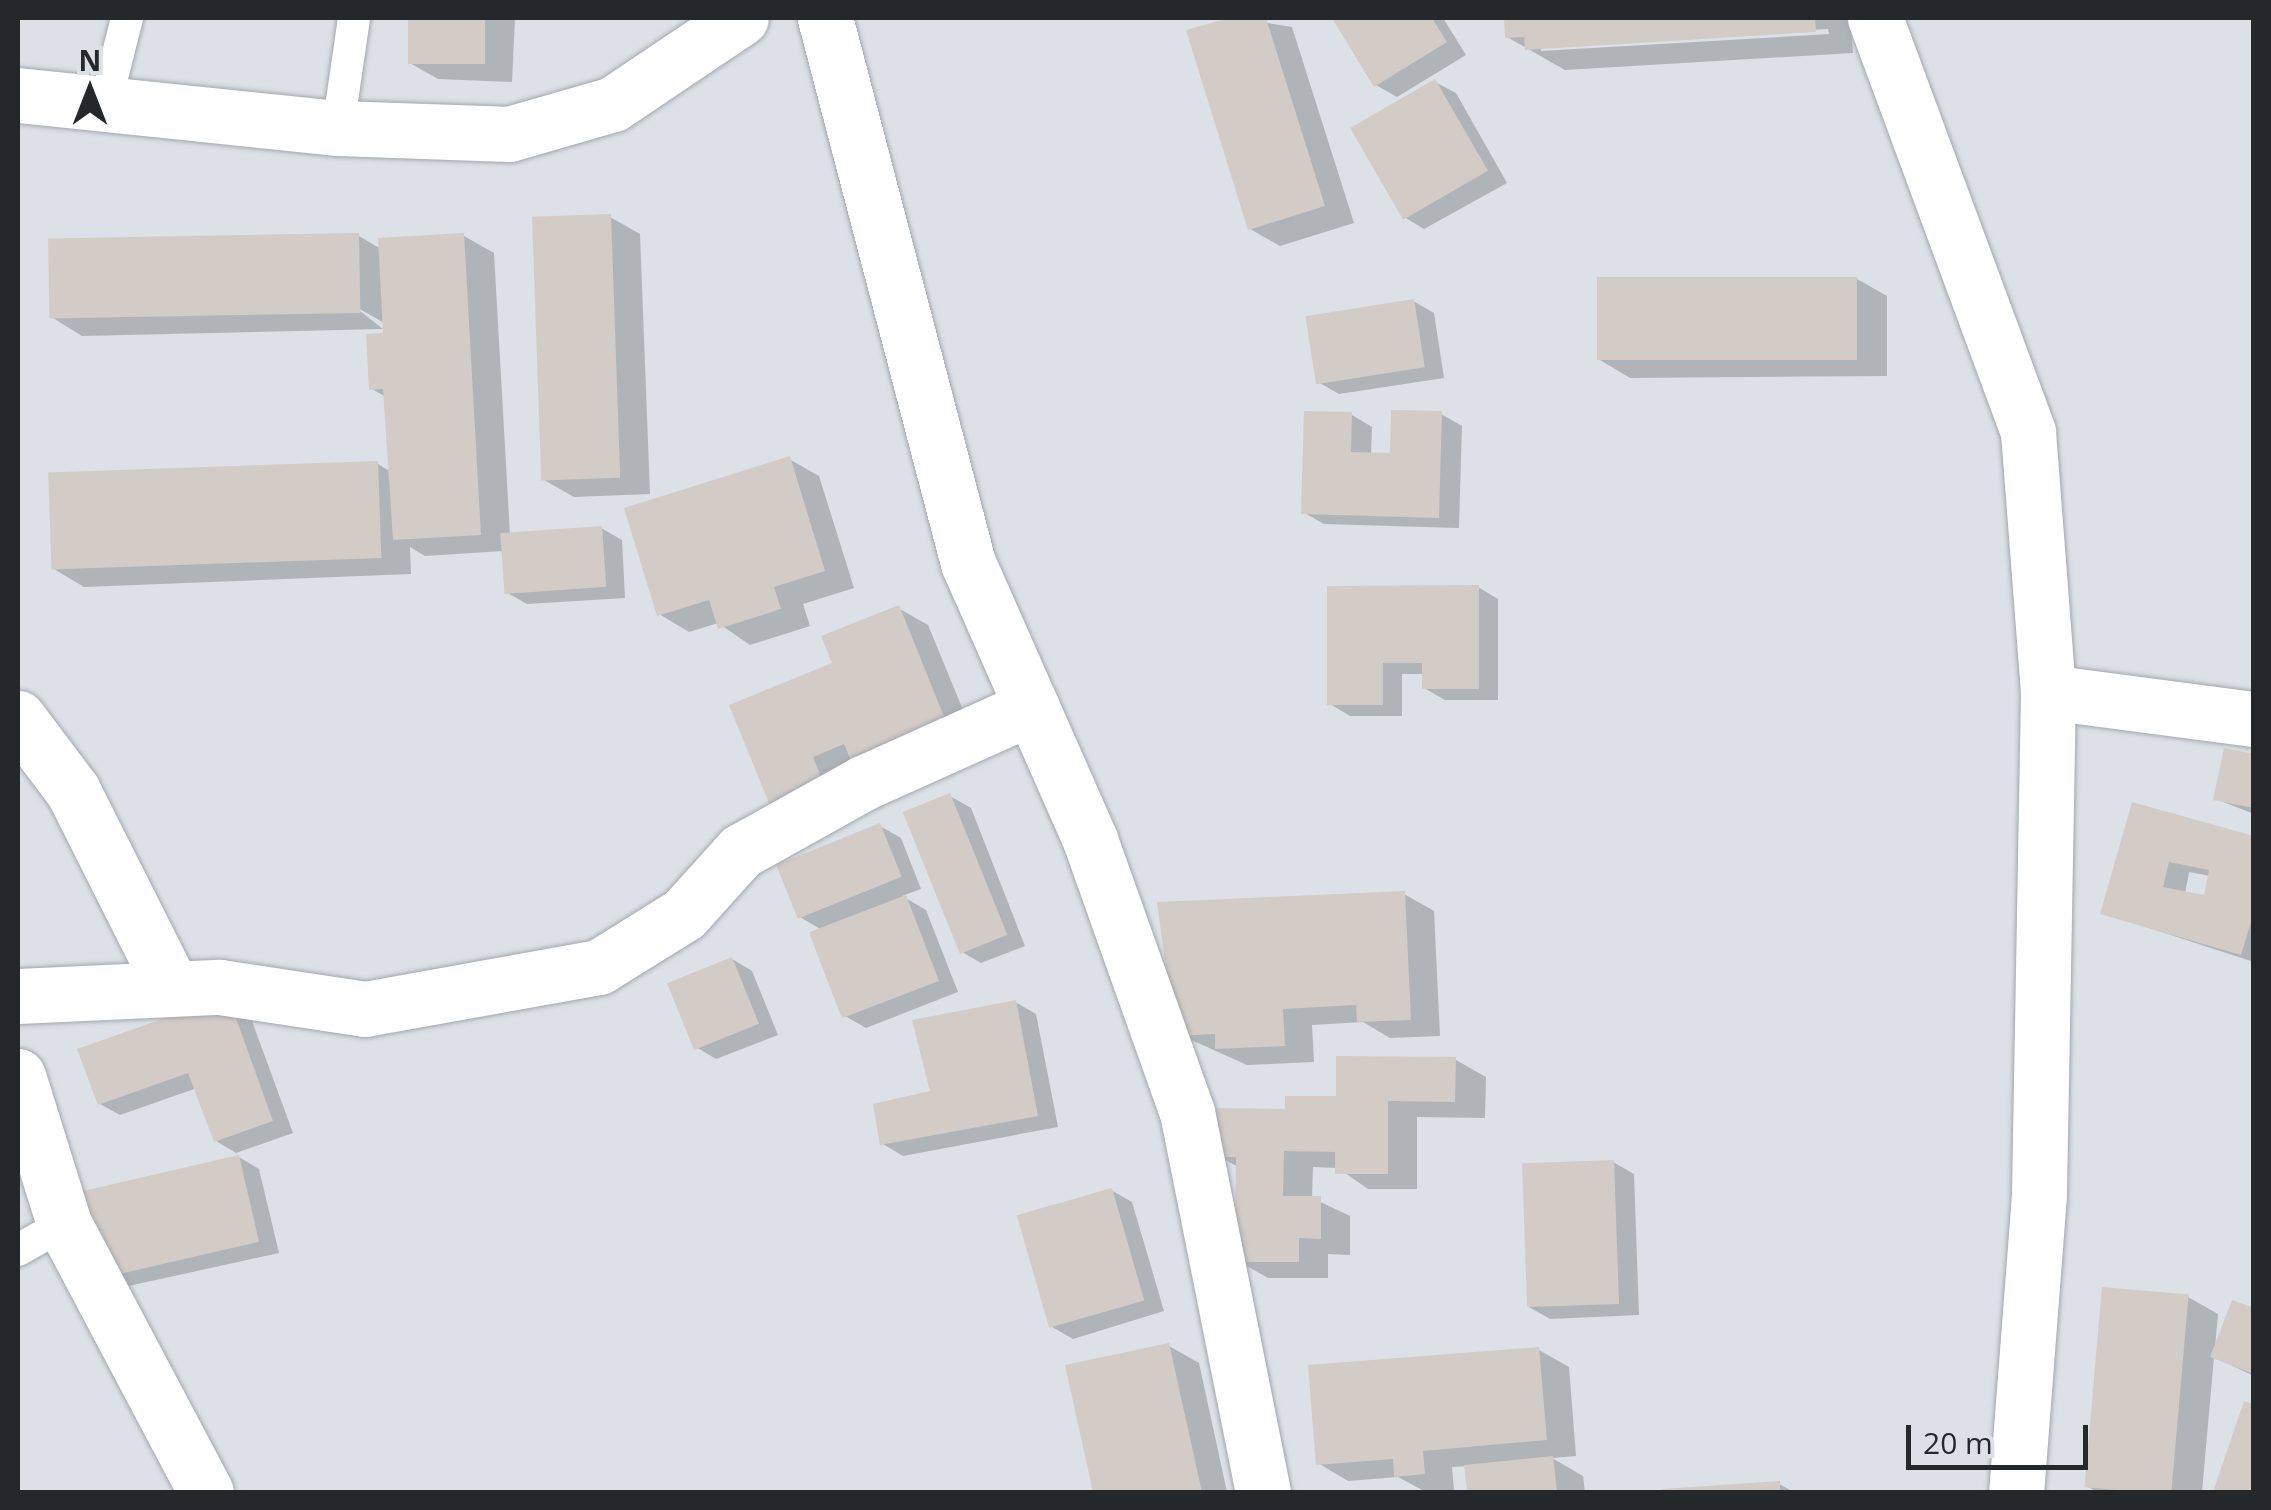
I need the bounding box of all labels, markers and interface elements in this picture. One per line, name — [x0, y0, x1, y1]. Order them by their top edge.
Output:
north arrow — [40, 40, 140, 140]
text: N — [79, 41, 101, 79]
scale bar — [1911, 1405, 2094, 1467]
text: 20 m — [1923, 1422, 1993, 1463]

